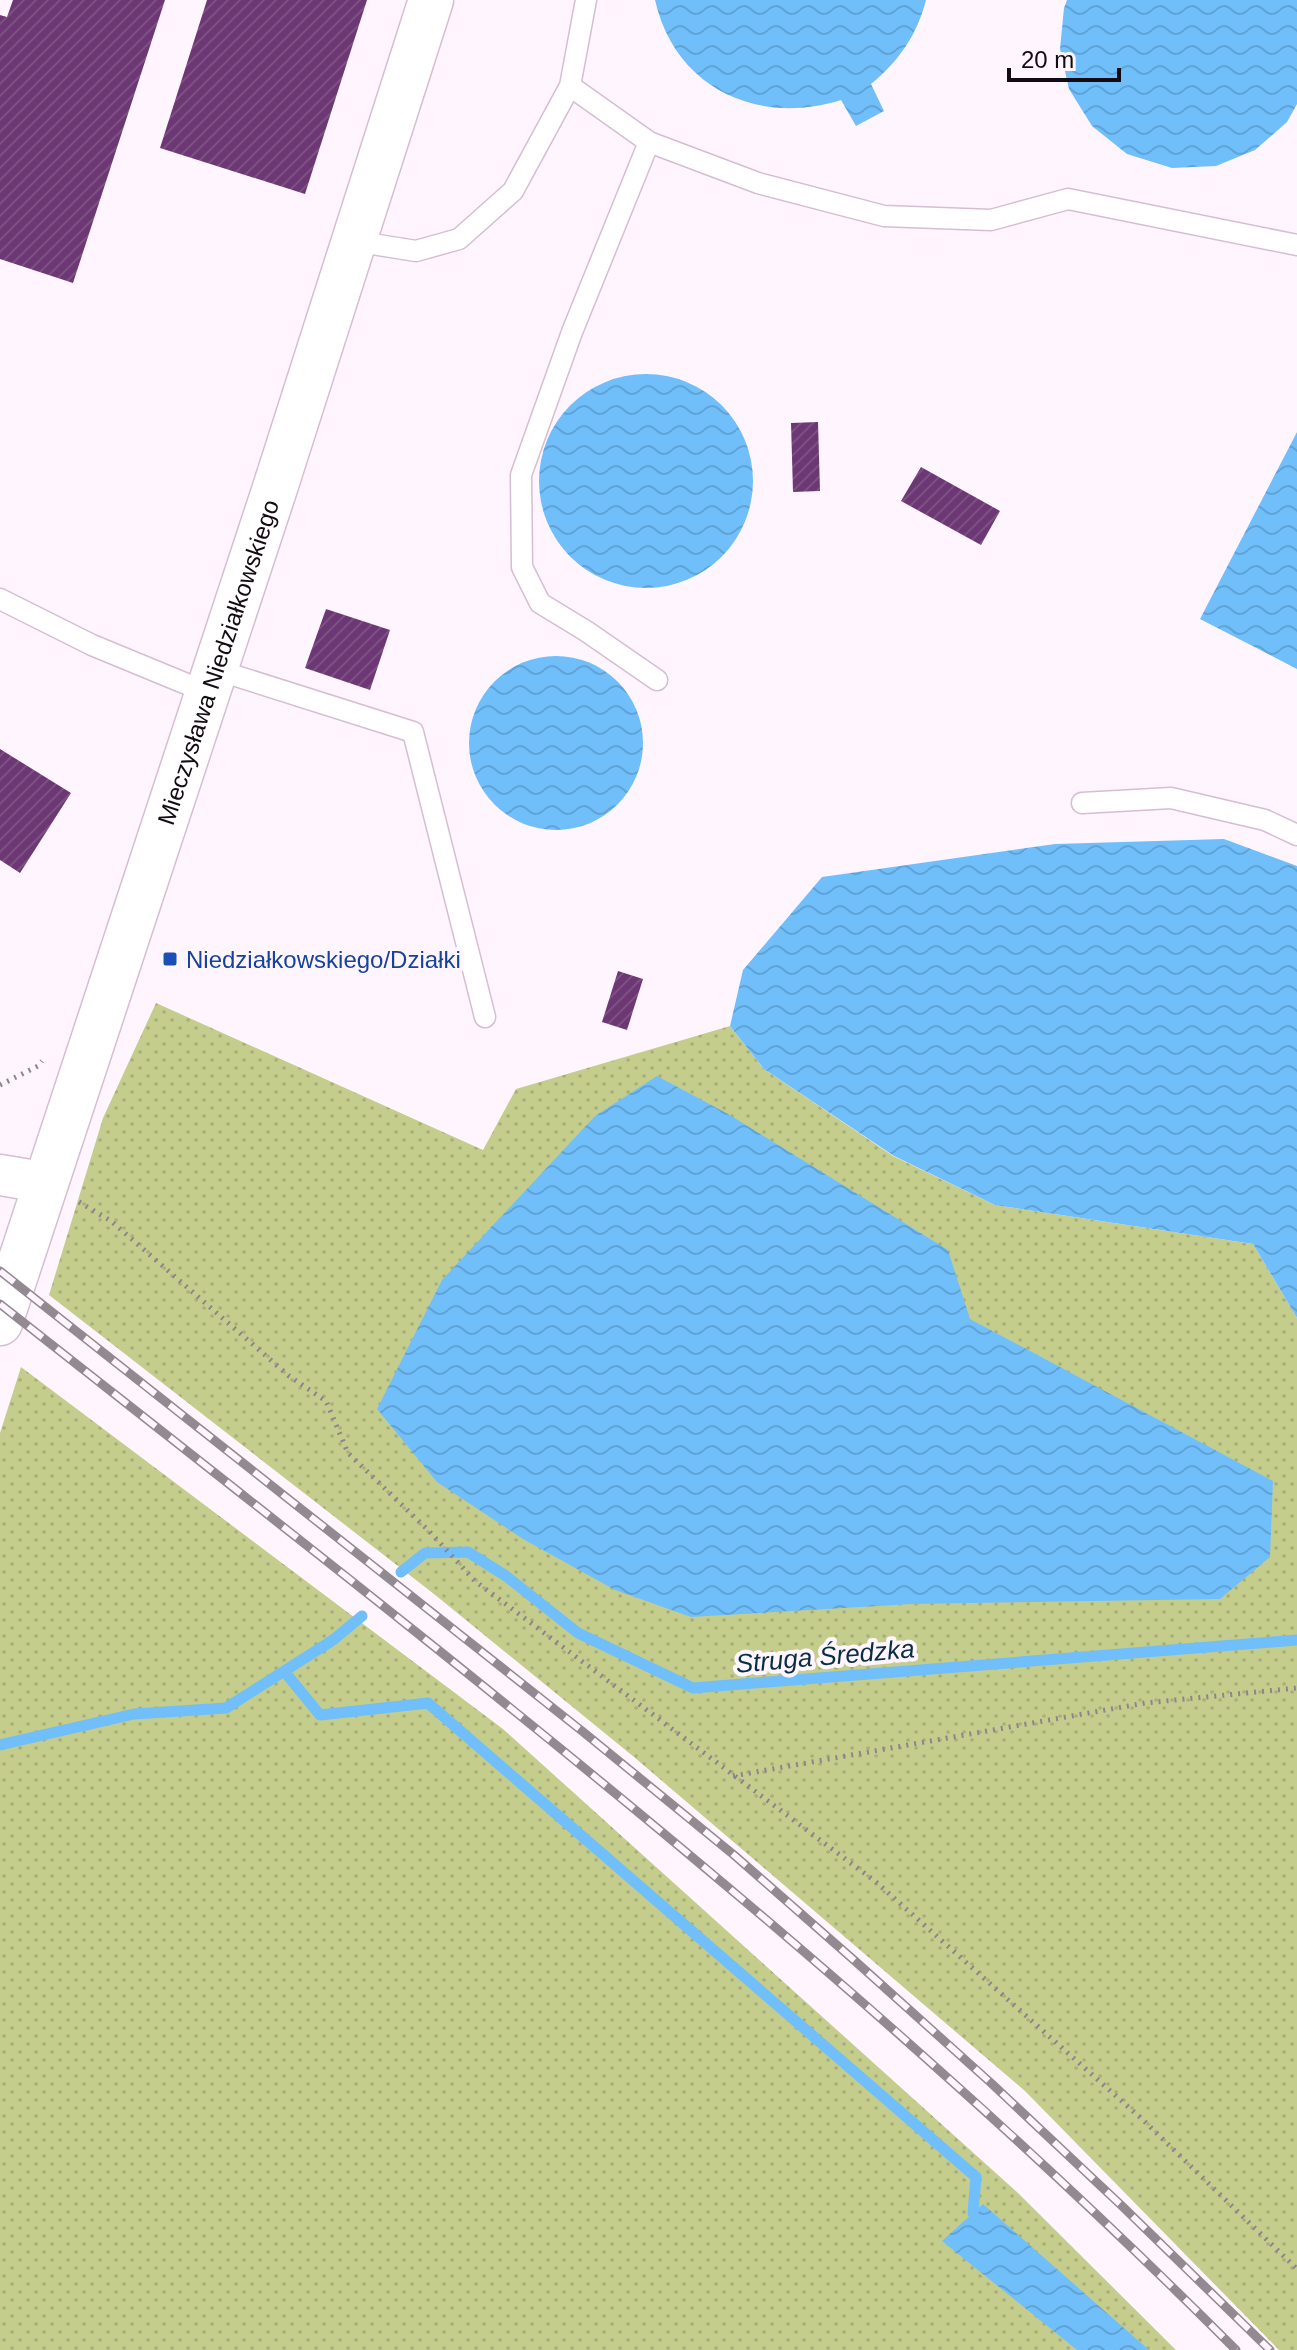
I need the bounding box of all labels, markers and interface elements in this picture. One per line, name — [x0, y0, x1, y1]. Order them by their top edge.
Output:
scale bar — [1009, 32, 1119, 82]
text: 20 m — [1021, 46, 1074, 73]
street label: Mieczysława Niedziałkowskiego — [152, 496, 284, 828]
place label: Niedziałkowskiego/Działki — [186, 946, 461, 973]
marker: Niedziałkowskiego/Działki — [161, 950, 179, 968]
water label: Struga Średzka — [734, 1633, 916, 1679]

